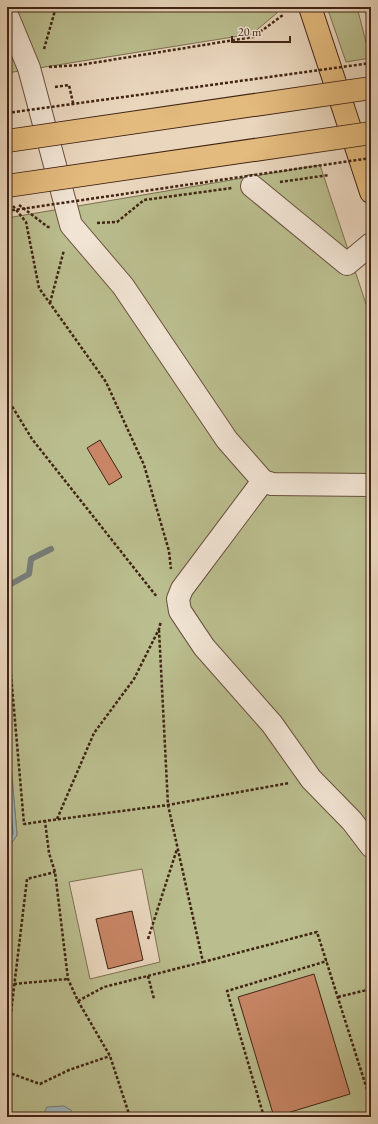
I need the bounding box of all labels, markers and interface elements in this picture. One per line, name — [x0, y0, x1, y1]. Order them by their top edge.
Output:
scale bar — [232, 18, 290, 44]
text: 20 m — [238, 24, 262, 40]

